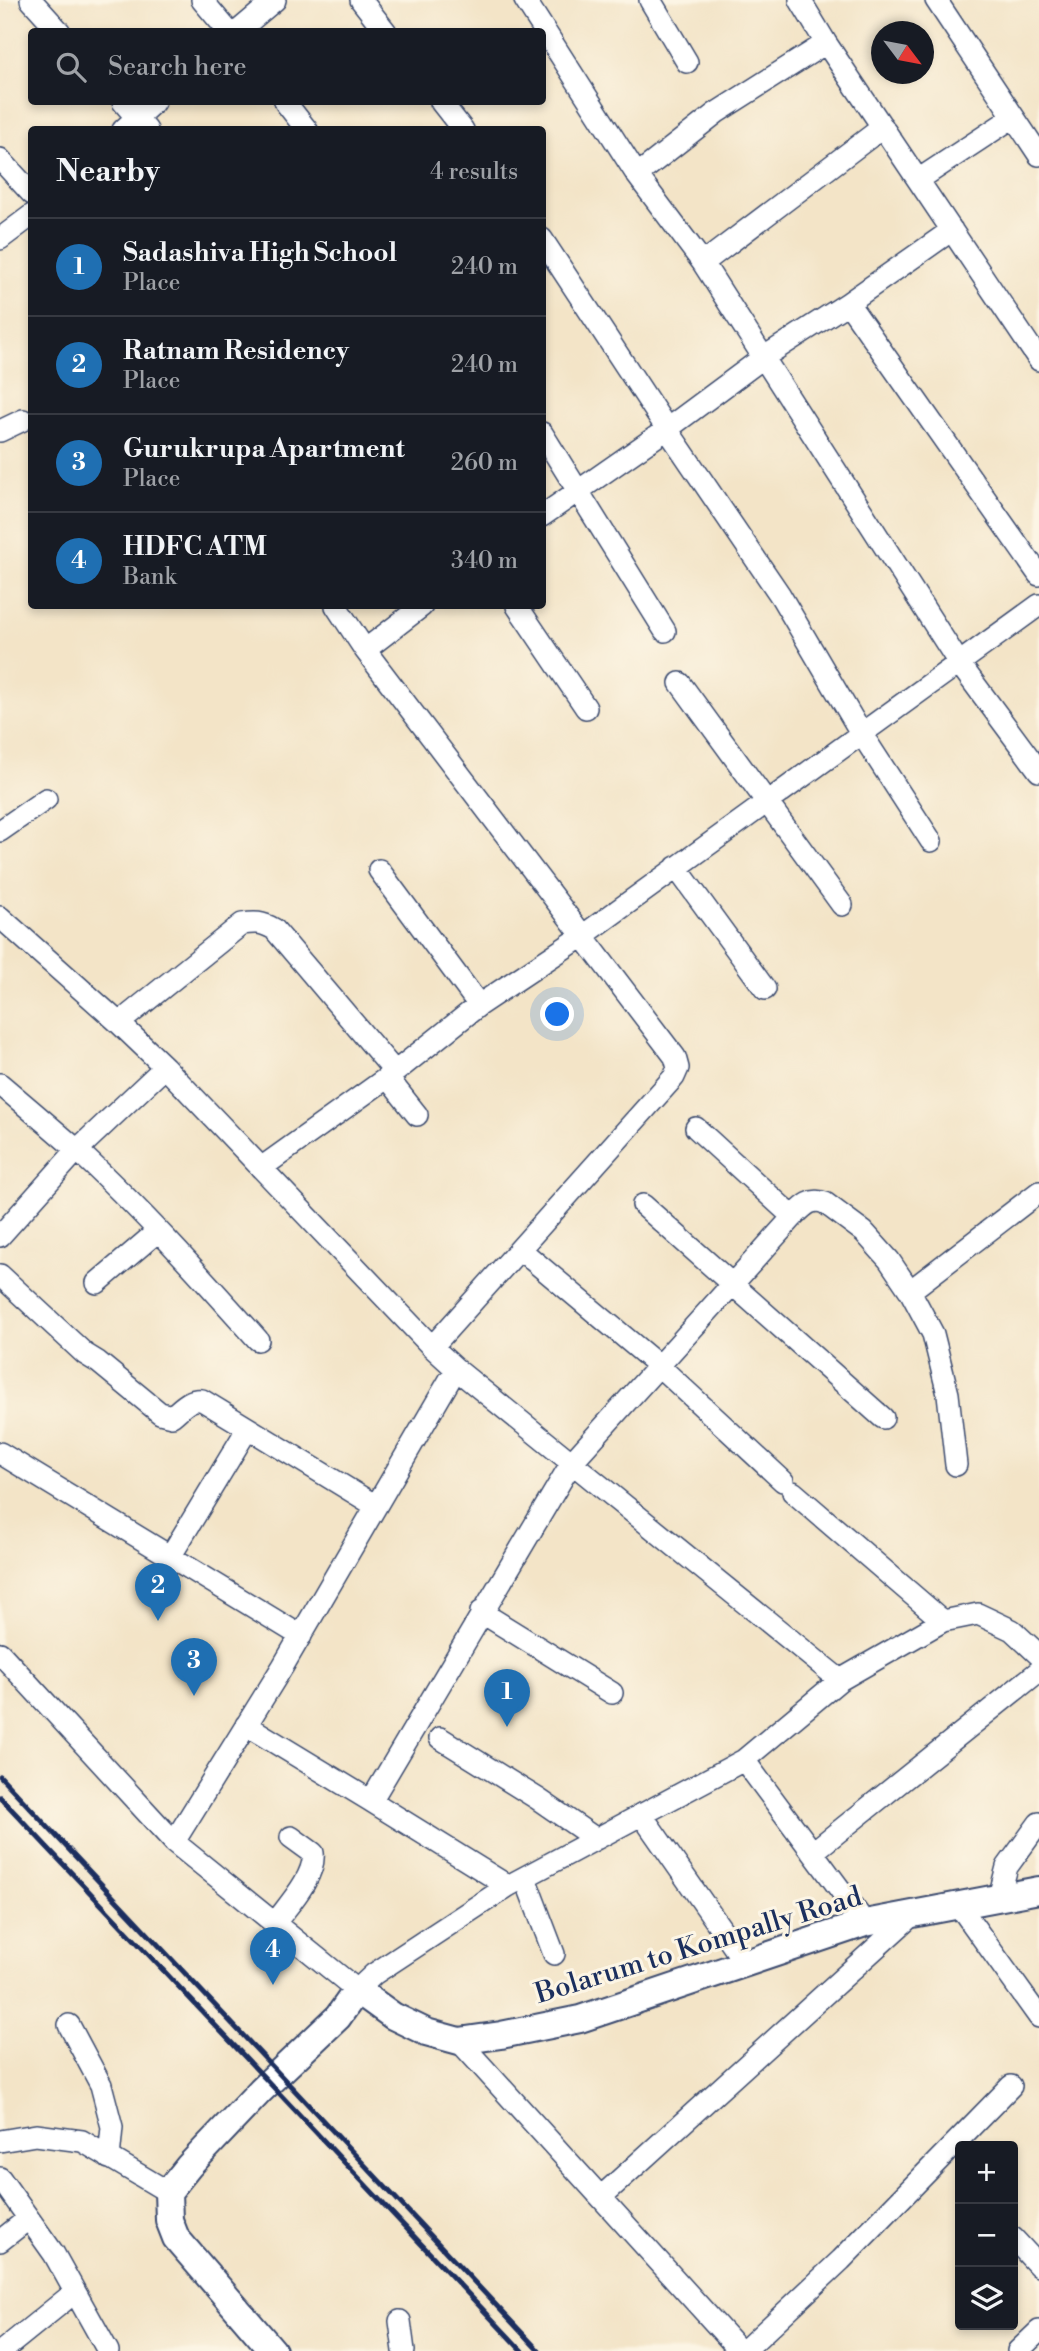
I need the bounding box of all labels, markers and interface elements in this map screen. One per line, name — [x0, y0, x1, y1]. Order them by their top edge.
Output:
north arrow — [871, 21, 934, 84]
search box — [28, 28, 546, 105]
icon: search — [52, 48, 90, 86]
text: Search here — [108, 51, 247, 83]
text: Nearby — [56, 153, 160, 191]
text: 4 results — [430, 158, 518, 186]
text: Sadashiva High School — [123, 237, 397, 269]
text: 1 — [73, 253, 85, 281]
text: 240 m — [451, 253, 518, 281]
text: Place — [123, 269, 180, 297]
text: Ratnam Residency — [123, 335, 349, 367]
text: 2 — [72, 351, 86, 379]
text: 240 m — [451, 351, 518, 379]
text: Place — [123, 367, 180, 395]
text: Gurukrupa Apartment — [123, 433, 405, 465]
text: 3 — [72, 449, 86, 477]
text: 260 m — [451, 449, 518, 477]
text: Place — [123, 465, 180, 493]
text: HDFC ATM — [123, 531, 267, 563]
text: 4 — [71, 547, 87, 575]
text: 340 m — [451, 547, 518, 575]
text: Bank — [123, 563, 177, 591]
your location — [540, 997, 574, 1031]
pin: 2 — [135, 1563, 181, 1621]
pin: 3 — [171, 1638, 217, 1696]
pin: 1 — [484, 1669, 530, 1727]
street label: Bolarum to Kompally Road — [530, 1879, 866, 2012]
pin: 4 — [250, 1927, 296, 1985]
map controls — [955, 2141, 1018, 2330]
button: + — [955, 2141, 1018, 2204]
button: − — [955, 2204, 1018, 2267]
button: layers — [955, 2267, 1018, 2330]

